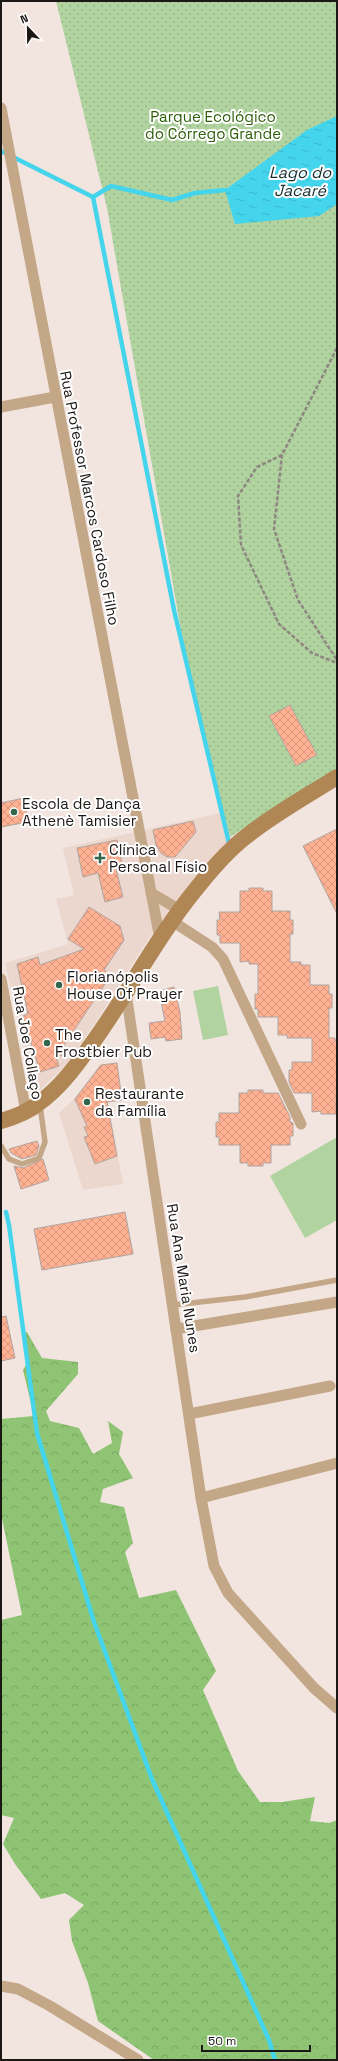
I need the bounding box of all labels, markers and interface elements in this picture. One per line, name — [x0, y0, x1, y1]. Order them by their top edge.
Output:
north arrow — [8, 8, 48, 48]
text: N — [18, 11, 30, 27]
park label: Parque Ecológico do Córrego Grande — [145, 107, 281, 143]
water label: Lago do Jacaré — [269, 162, 332, 201]
street label: Rua Professor Marcos Cardoso Filho — [56, 369, 124, 627]
place label: Escola de Dança Athenè Tamisier — [22, 794, 141, 830]
marker: Escola de Dança Athenè Tamisier — [9, 807, 19, 817]
place label: Clínica Personal Físio — [109, 840, 207, 876]
marker: Clínica Personal Físio — [94, 852, 106, 864]
place label: Florianópolis House Of Prayer — [67, 967, 183, 1003]
marker: Florianópolis House Of Prayer — [54, 980, 64, 990]
street label: Rua Joe Collaço — [9, 985, 47, 1101]
place label: The Frostbier Pub — [55, 1025, 152, 1061]
marker: The Frostbier Pub — [42, 1038, 52, 1048]
place label: Restaurante da Família — [95, 1084, 184, 1120]
marker: Restaurante da Família — [82, 1097, 92, 1107]
street label: Rua Ana Maria Nunes — [163, 1202, 205, 1354]
scale bar — [202, 2027, 310, 2053]
text: 50 m — [208, 2033, 236, 2049]

